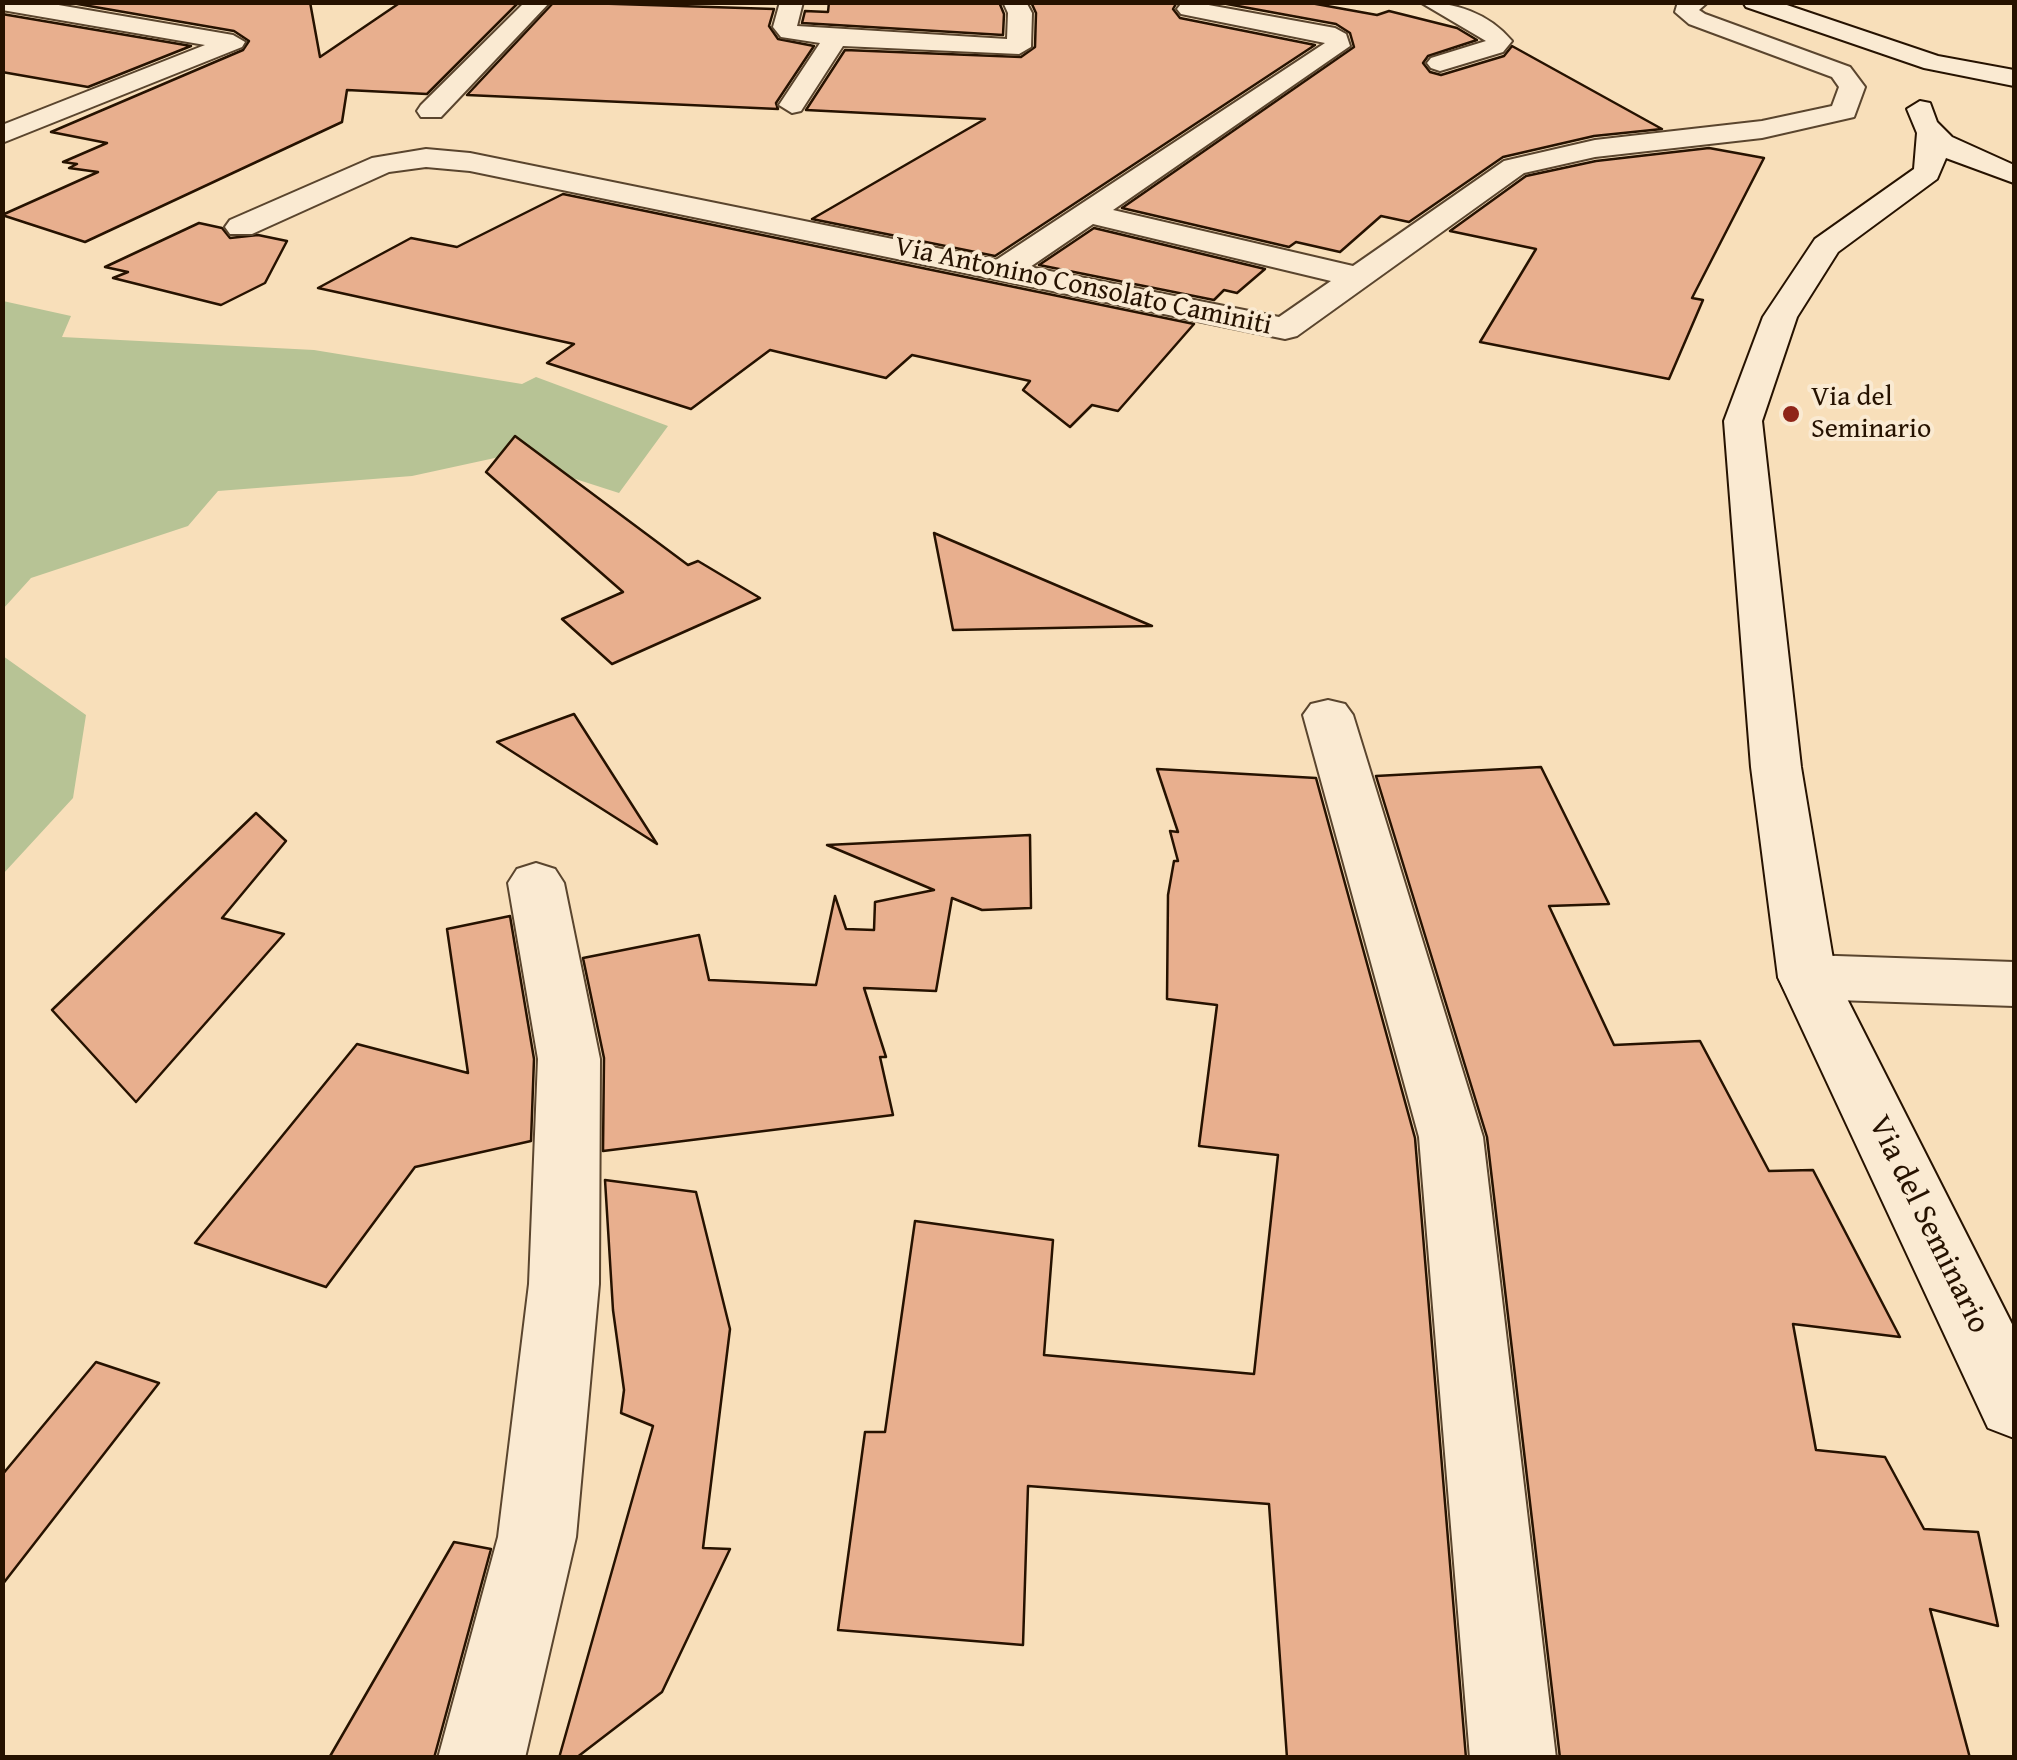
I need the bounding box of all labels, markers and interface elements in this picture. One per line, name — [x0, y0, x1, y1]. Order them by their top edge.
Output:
street label: Via Antonino Consolato Caminiti — [891, 231, 1275, 343]
place label: Via del Seminario — [1811, 381, 1931, 447]
marker: Via del Seminario — [1780, 403, 1802, 425]
street label: Via del Seminario — [1859, 1110, 1997, 1340]

